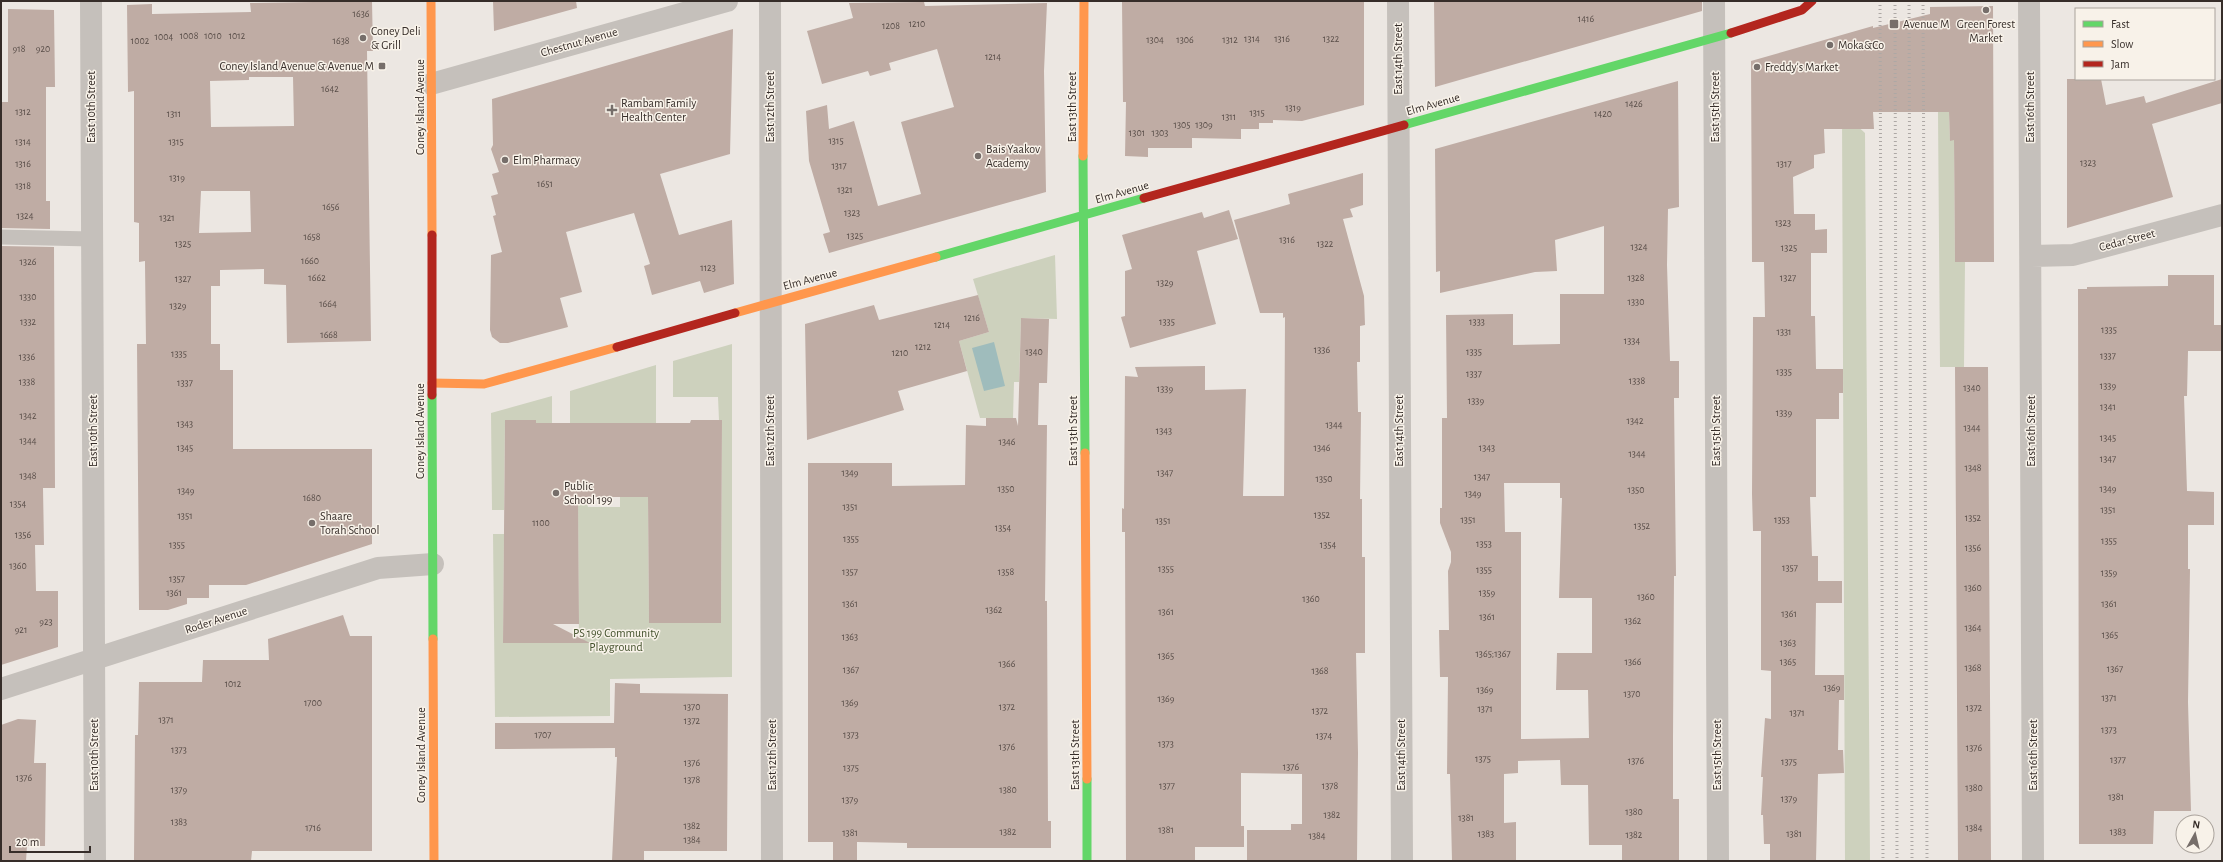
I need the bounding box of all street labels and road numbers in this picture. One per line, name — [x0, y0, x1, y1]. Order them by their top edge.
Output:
street label: East 14th Street — [1392, 23, 1404, 95]
street label: Chestnut Avenue — [539, 25, 619, 59]
street label: Coney Island Avenue — [414, 59, 427, 155]
street label: East 10th Street — [85, 71, 97, 143]
street label: East 12th Street — [764, 71, 776, 143]
street label: East 13th Street — [1066, 71, 1078, 142]
street label: East 15th Street — [1709, 71, 1721, 142]
street label: East 16th Street — [2024, 71, 2036, 143]
street label: Elm Avenue — [1405, 91, 1461, 117]
street label: Elm Avenue — [1094, 179, 1150, 205]
street label: Cedar Street — [2098, 227, 2156, 253]
street label: Elm Avenue — [782, 266, 838, 292]
street label: Coney Island Avenue — [414, 383, 427, 479]
street label: East 10th Street — [87, 395, 99, 467]
street label: East 12th Street — [764, 395, 776, 467]
street label: East 13th Street — [1067, 395, 1079, 466]
street label: East 14th Street — [1393, 395, 1405, 467]
street label: East 15th Street — [1710, 395, 1722, 466]
street label: East 16th Street — [2025, 395, 2037, 467]
street label: Roder Avenue — [183, 604, 249, 636]
street label: Coney Island Avenue — [415, 707, 428, 803]
street label: East 10th Street — [88, 719, 100, 791]
street label: East 12th Street — [766, 719, 778, 791]
street label: East 13th Street — [1069, 719, 1081, 790]
street label: East 14th Street — [1395, 719, 1407, 791]
street label: East 15th Street — [1711, 719, 1723, 790]
street label: East 16th Street — [2027, 719, 2039, 791]

